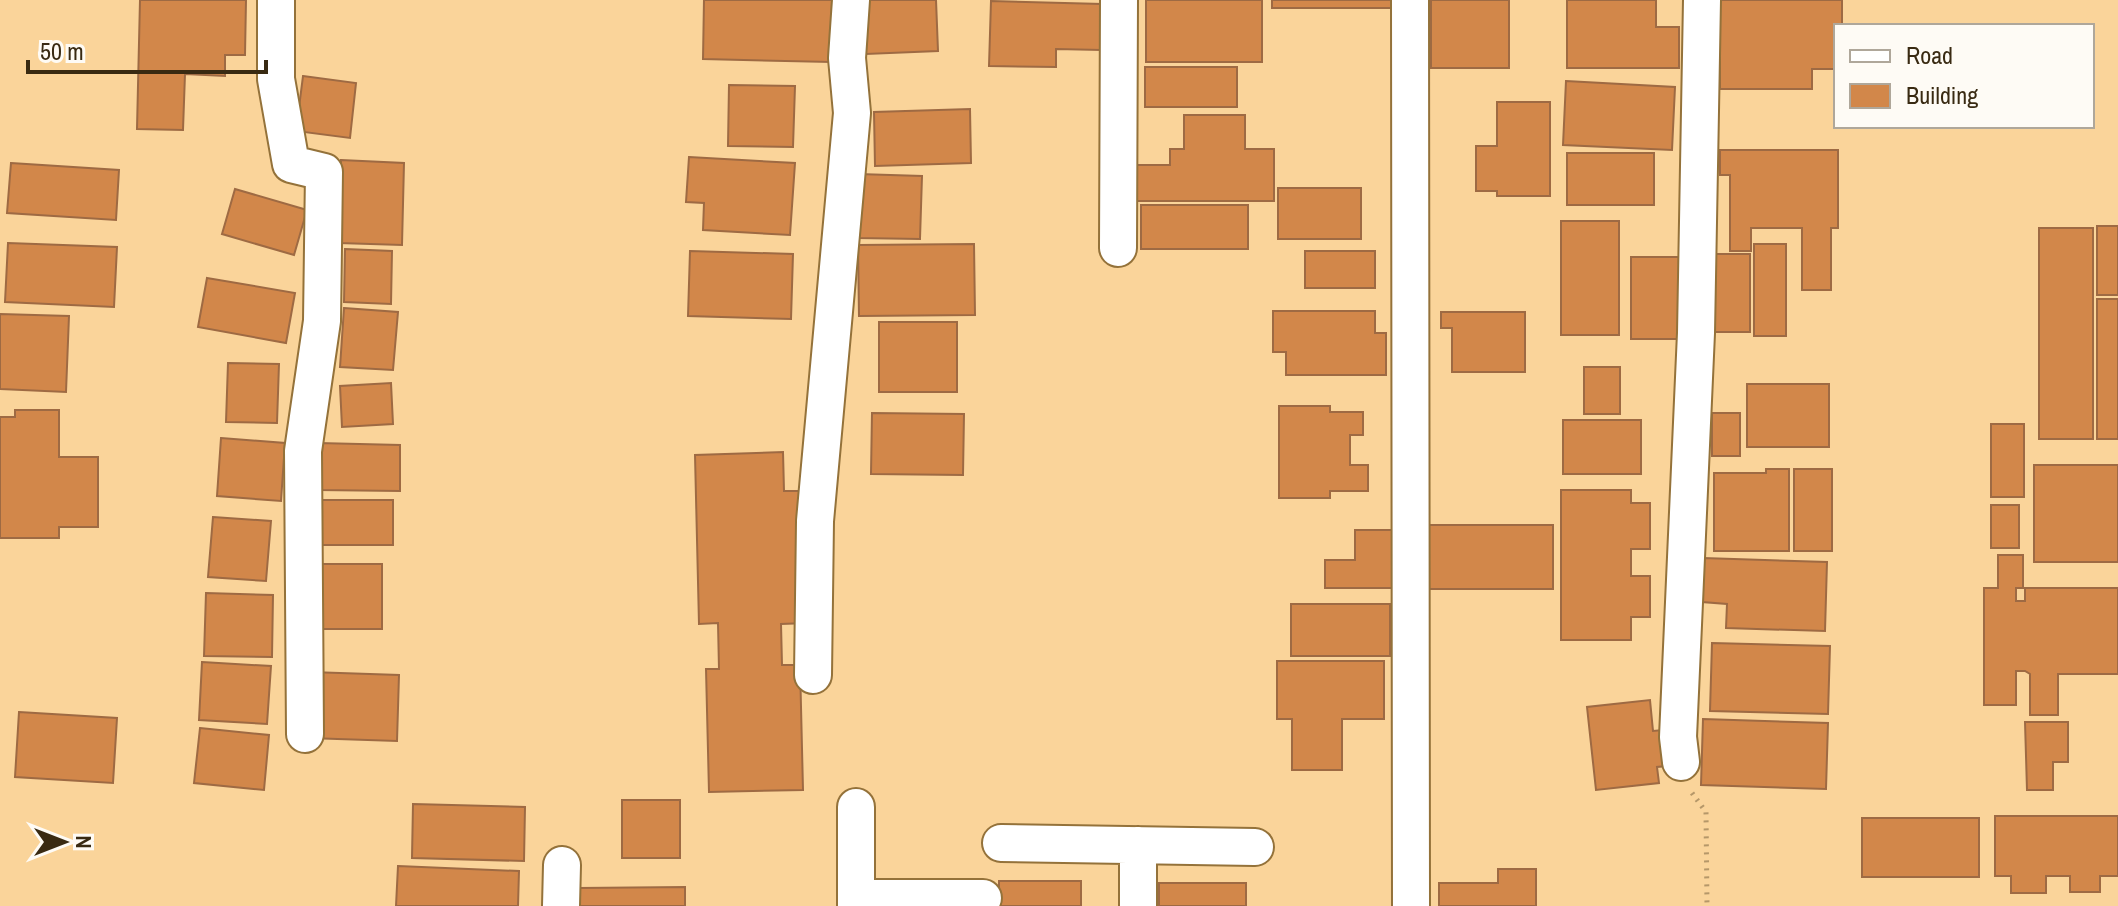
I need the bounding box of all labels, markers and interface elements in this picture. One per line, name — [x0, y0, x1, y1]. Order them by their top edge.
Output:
scale bar — [28, 24, 266, 74]
legend — [1834, 24, 2094, 128]
text: 50 m — [40, 35, 84, 67]
text: Road — [1906, 39, 1953, 71]
text: Building — [1906, 79, 1978, 111]
north arrow — [24, 802, 104, 882]
text: N — [69, 835, 99, 849]

